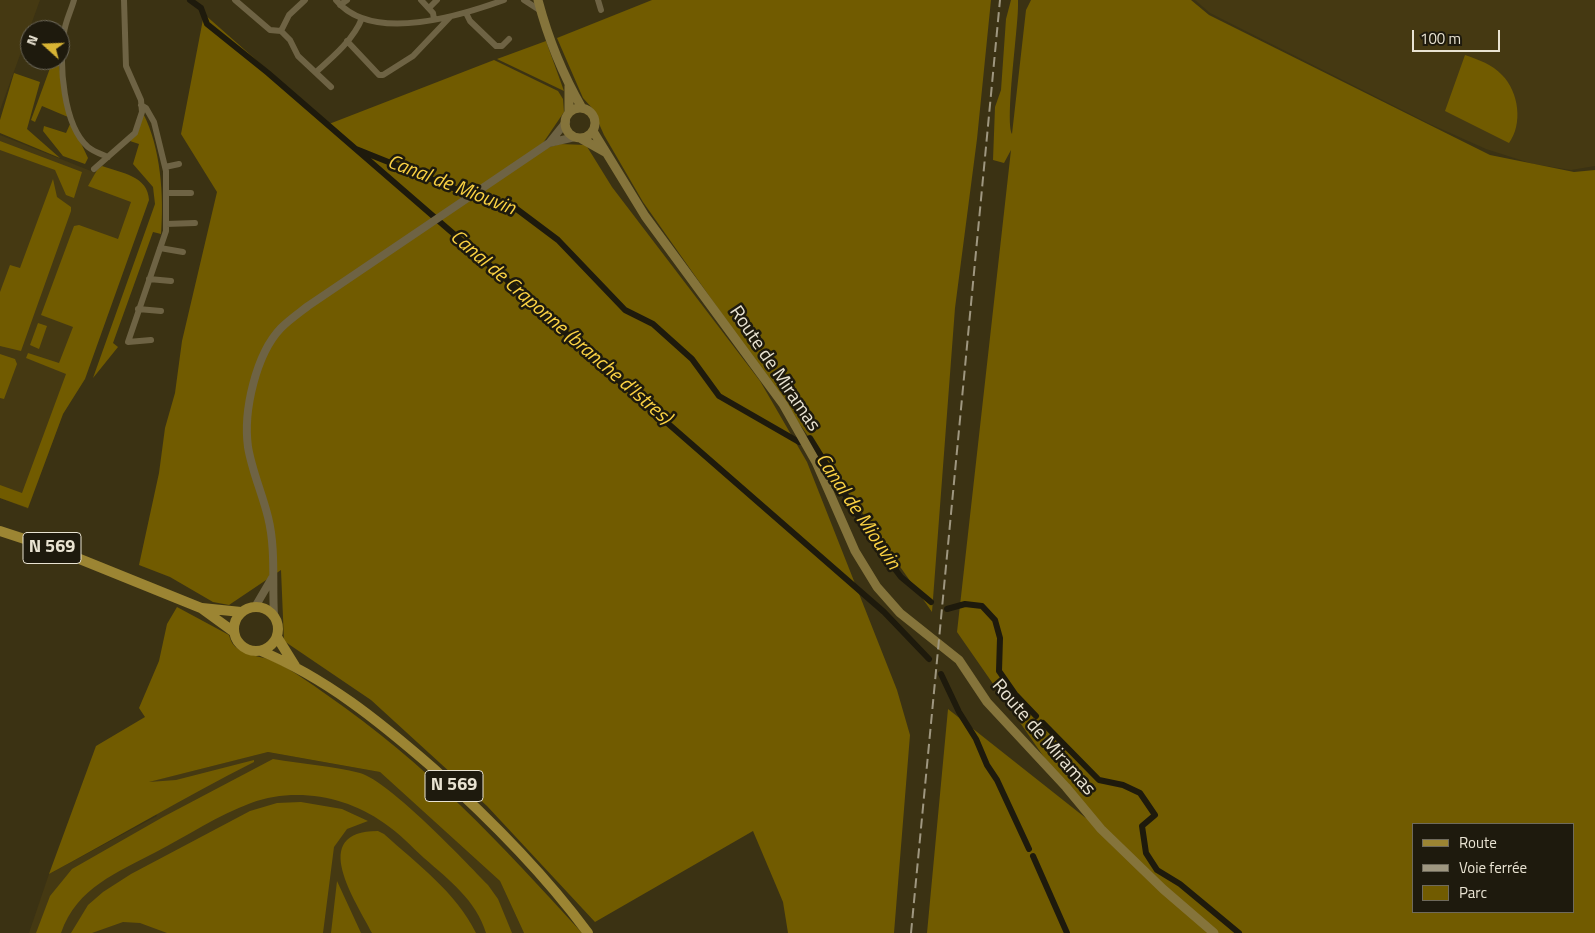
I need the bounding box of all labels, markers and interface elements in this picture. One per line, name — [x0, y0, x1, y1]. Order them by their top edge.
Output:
north arrow — [20, 20, 70, 70]
scale bar — [1415, 20, 1502, 52]
text: 100 m — [1420, 27, 1461, 50]
text: N — [20, 32, 43, 48]
water label: Canal de Miouvin — [384, 151, 518, 221]
water label: Canal de Craponne (branche d'Istres) — [445, 225, 675, 431]
street label: Route de Miramas — [724, 302, 824, 436]
water label: Canal de Miouvin — [809, 449, 905, 575]
road number: N 569 — [23, 532, 81, 564]
street label: Route de Miramas — [986, 675, 1100, 801]
road number: N 569 — [425, 770, 483, 801]
legend — [1412, 823, 1575, 913]
text: Route — [1459, 831, 1497, 854]
text: Voie ferrée — [1459, 856, 1527, 879]
text: Parc — [1459, 881, 1487, 904]

